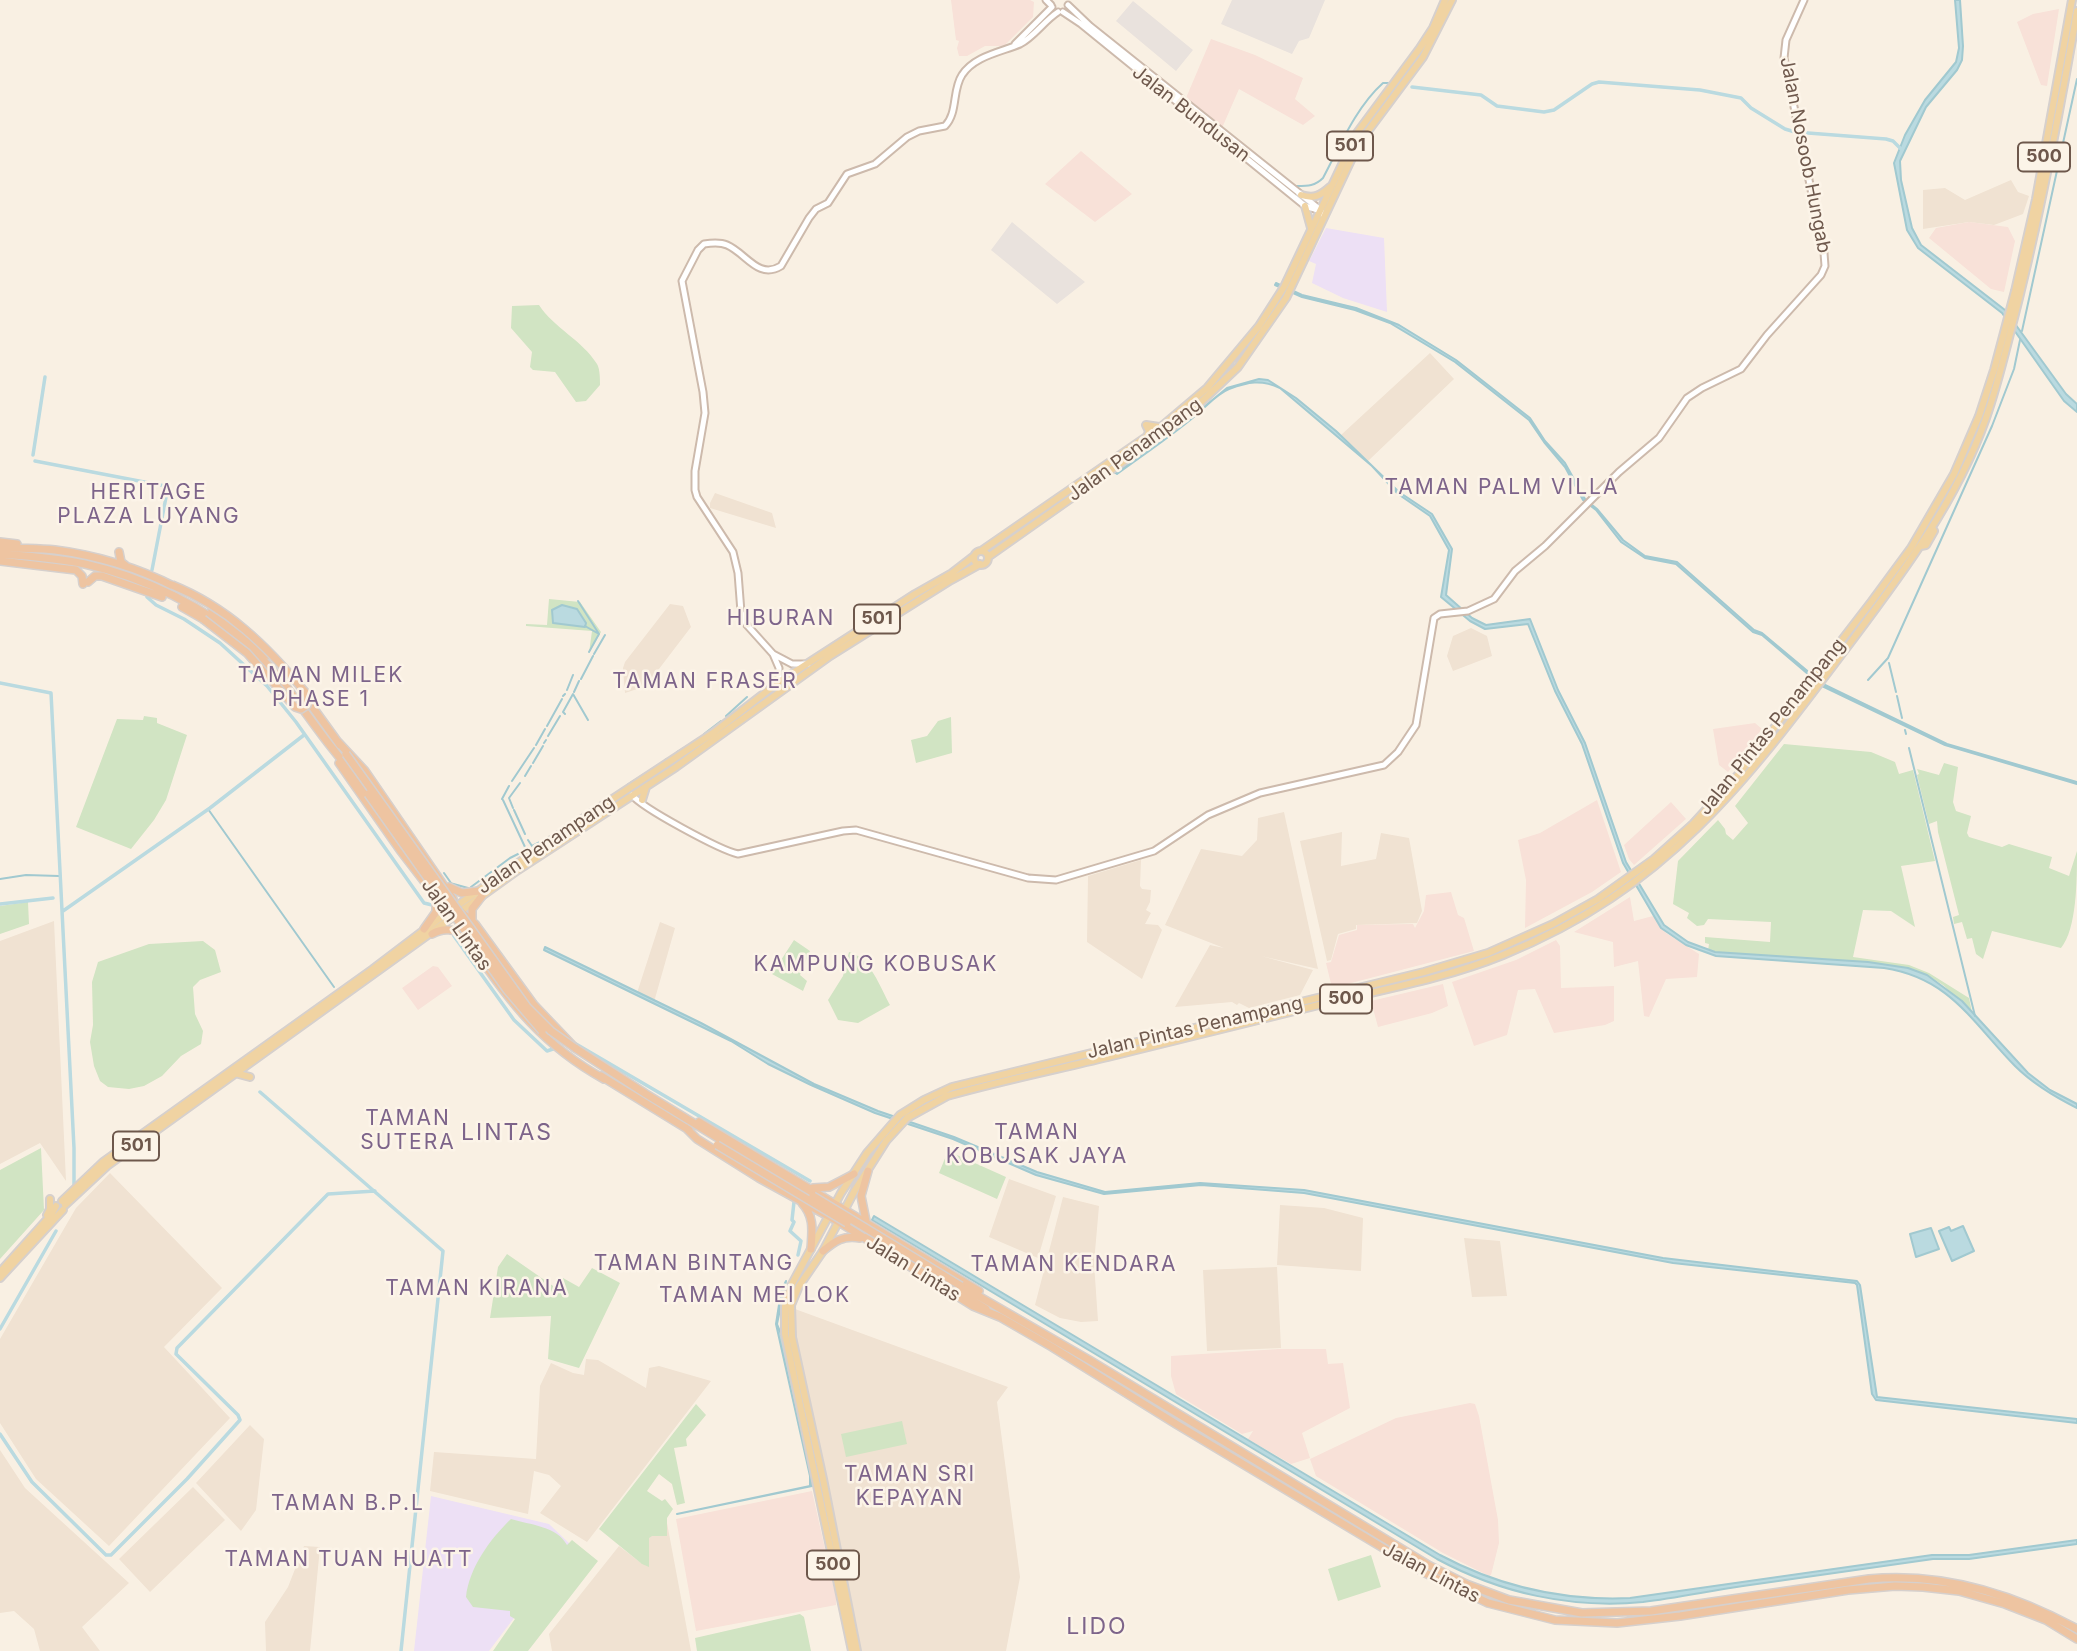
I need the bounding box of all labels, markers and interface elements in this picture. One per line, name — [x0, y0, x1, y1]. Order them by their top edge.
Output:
street label: Jalan Nosoob Hungab — [1775, 55, 1835, 255]
street label: Jalan Bundusan — [1128, 61, 1254, 167]
road number: 501 — [1327, 132, 1373, 160]
road number: 500 — [2018, 142, 2070, 172]
street label: Jalan Penampang — [1063, 394, 1207, 506]
district label: TAMAN PALM VILLA — [1387, 475, 1617, 501]
district label: HERITAGE PLAZA LUYANG — [59, 480, 239, 530]
road number: 501 — [854, 604, 900, 634]
district label: HIBURAN — [728, 606, 834, 632]
street label: Jalan Pintas Penampang — [1694, 634, 1850, 820]
district label: TAMAN MILEK PHASE 1 — [239, 663, 403, 713]
district label: TAMAN FRASER — [614, 669, 796, 695]
street label: Jalan Penampang — [473, 791, 619, 899]
street label: Jalan Lintas — [416, 875, 496, 975]
district label: KAMPUNG KOBUSAK — [755, 952, 997, 978]
road number: 500 — [1320, 984, 1372, 1014]
street label: Jalan Pintas Penampang — [1085, 992, 1305, 1064]
district label: TAMAN SUTERA — [361, 1106, 455, 1156]
district label: LINTAS — [462, 1119, 552, 1147]
district label: TAMAN KOBUSAK JAYA — [947, 1120, 1127, 1170]
road number: 501 — [113, 1132, 159, 1161]
street label: Jalan Lintas — [862, 1231, 964, 1307]
district label: TAMAN BINTANG — [595, 1251, 793, 1277]
district label: TAMAN KENDARA — [972, 1252, 1176, 1278]
district label: TAMAN KIRANA — [387, 1276, 567, 1302]
district label: TAMAN MEI LOK — [661, 1283, 849, 1309]
district label: TAMAN SRI KEPAYAN — [845, 1462, 975, 1512]
district label: TAMAN B.P.L — [272, 1491, 424, 1517]
street label: Jalan Lintas — [1378, 1538, 1484, 1608]
district label: TAMAN TUAN HUATT — [226, 1547, 472, 1573]
road number: 500 — [807, 1550, 859, 1580]
district label: LIDO — [1067, 1613, 1127, 1641]

